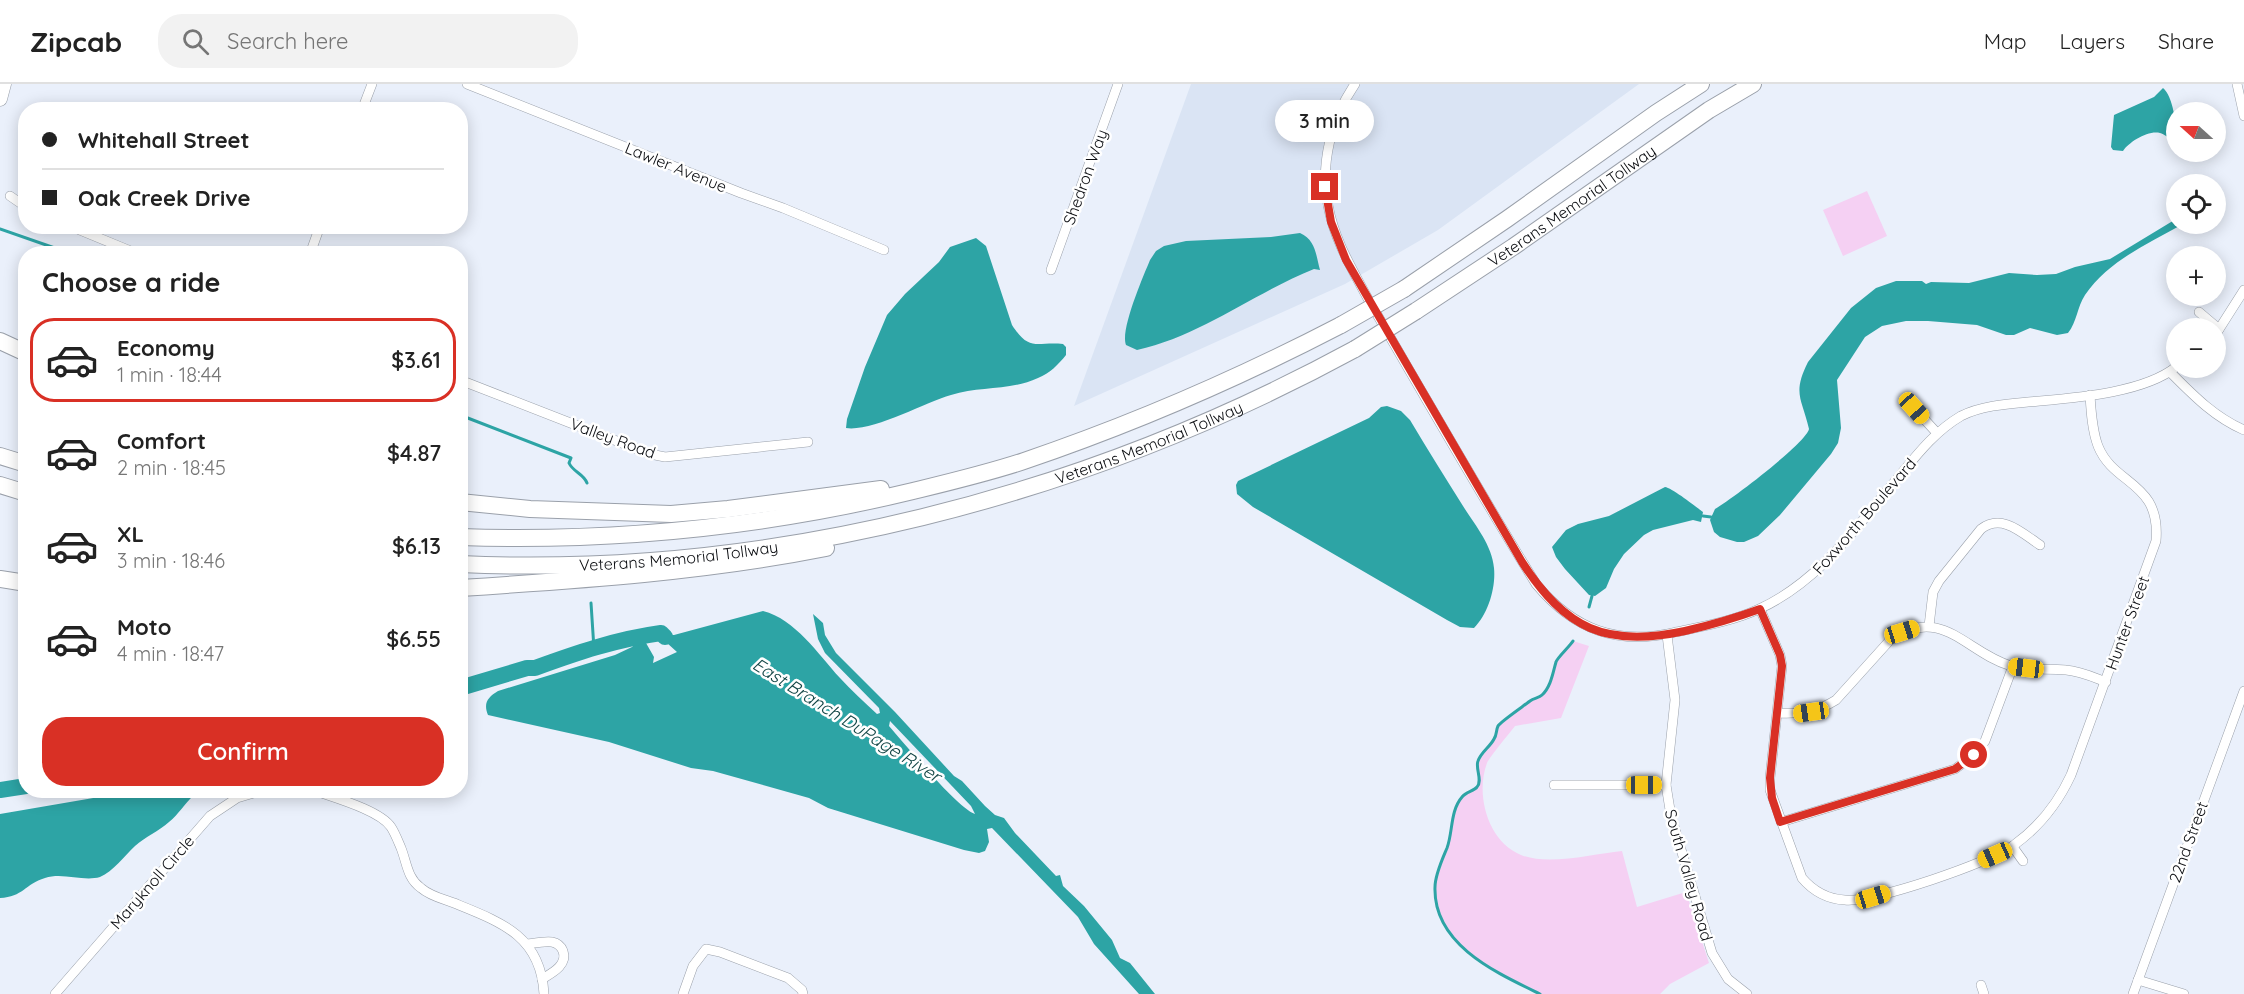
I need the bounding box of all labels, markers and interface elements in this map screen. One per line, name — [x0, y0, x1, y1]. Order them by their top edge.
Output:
search box — [158, 14, 578, 68]
text: Zipcab — [30, 24, 122, 59]
icon: search — [179, 25, 212, 58]
text: Search here — [227, 27, 349, 55]
text: Map — [1984, 28, 2027, 54]
text: Layers — [2060, 28, 2125, 54]
text: Share — [2158, 28, 2214, 54]
callout: 3 min — [1276, 100, 1374, 142]
north arrow — [2166, 102, 2226, 162]
map controls — [2166, 102, 2226, 378]
text: 3 min — [1299, 108, 1350, 133]
text: Whitehall Street — [78, 126, 250, 154]
street label: Shedron Way — [1058, 127, 1112, 227]
street label: Lawler Avenue — [622, 138, 730, 196]
street label: Veterans Memorial Tollway — [1484, 140, 1660, 271]
route end — [1311, 173, 1338, 200]
button: locate — [2166, 174, 2226, 234]
text: Oak Creek Drive — [78, 184, 250, 212]
button: + — [2166, 246, 2226, 306]
text: Choose a ride — [42, 265, 220, 299]
button: − — [2166, 318, 2226, 378]
icon: car — [45, 333, 99, 387]
text: Economy — [117, 334, 215, 362]
text: $3.61 — [391, 346, 441, 374]
text: 1 min · 18:44 — [117, 362, 222, 387]
car — [1895, 389, 1933, 427]
street label: Veterans Memorial Tollway — [1053, 397, 1246, 488]
street label: Valley Road — [568, 413, 658, 463]
icon: car — [45, 426, 99, 480]
text: Comfort — [117, 427, 206, 455]
text: $4.87 — [387, 439, 441, 467]
street label: Foxworth Boulevard — [1808, 454, 1920, 578]
text: 2 min · 18:45 — [117, 455, 226, 480]
icon: car — [45, 519, 99, 573]
text: XL — [117, 520, 144, 548]
text: $6.13 — [392, 532, 441, 560]
street label: Veterans Memorial Tollway — [579, 536, 779, 575]
text: 3 min · 18:46 — [117, 548, 225, 573]
street label: Hunter Street — [2101, 573, 2153, 673]
icon: car — [45, 612, 99, 666]
text: Moto — [117, 613, 171, 641]
car — [1882, 618, 1922, 646]
text: $6.55 — [386, 625, 441, 653]
text: 4 min · 18:47 — [117, 641, 224, 666]
water label: East Branch DuPage River — [748, 653, 947, 789]
car — [2007, 657, 2045, 679]
car — [1792, 701, 1830, 723]
button: Confirm — [42, 717, 444, 786]
route start — [1960, 741, 1987, 768]
car — [1626, 776, 1662, 794]
street label: 22nd Street — [2164, 799, 2212, 885]
street label: South Valley Road — [1661, 807, 1717, 943]
street label: Maryknoll Circle — [106, 831, 198, 933]
car — [1975, 839, 2015, 871]
car — [1853, 883, 1893, 911]

